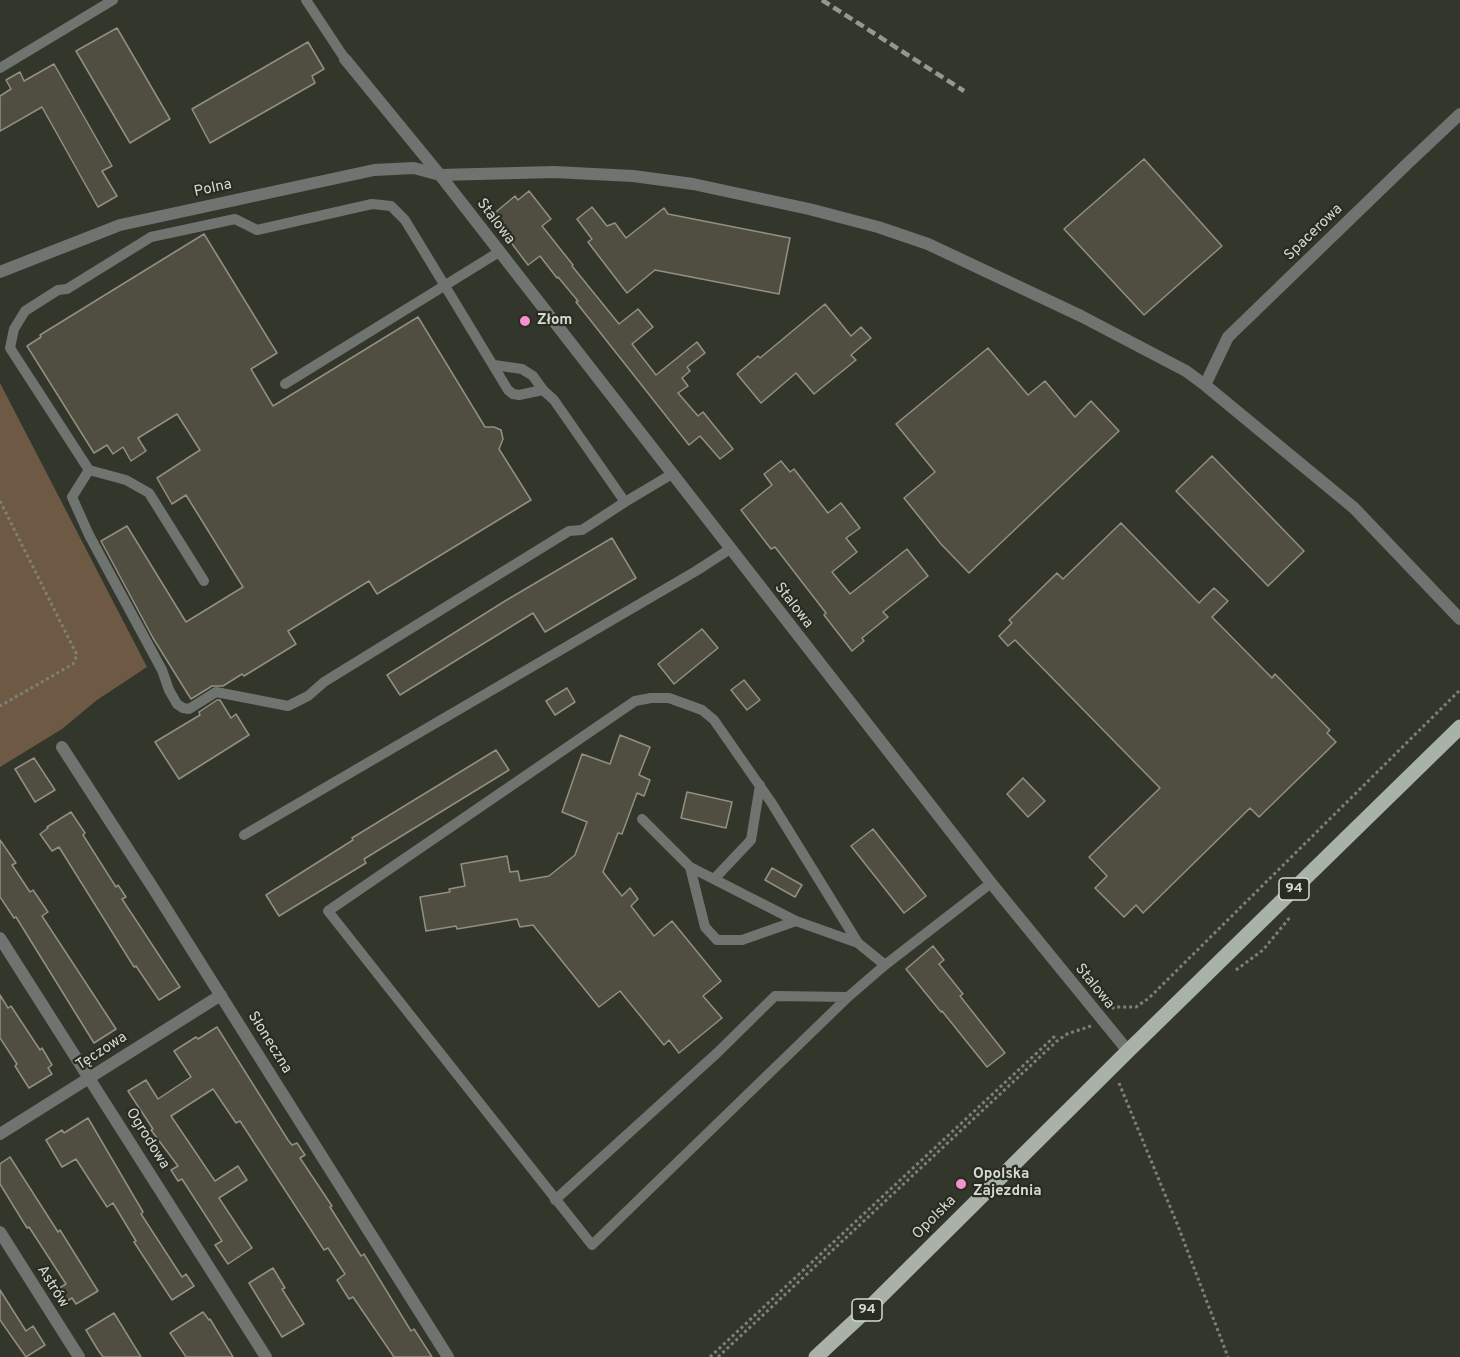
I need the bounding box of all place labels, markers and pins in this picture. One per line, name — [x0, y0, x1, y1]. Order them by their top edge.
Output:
place label: Złom — [537, 312, 572, 330]
marker: Złom — [518, 314, 532, 328]
place label: Opolska Zajezdnia — [973, 1166, 1042, 1201]
marker: Opolska Zajezdnia — [954, 1177, 968, 1191]

